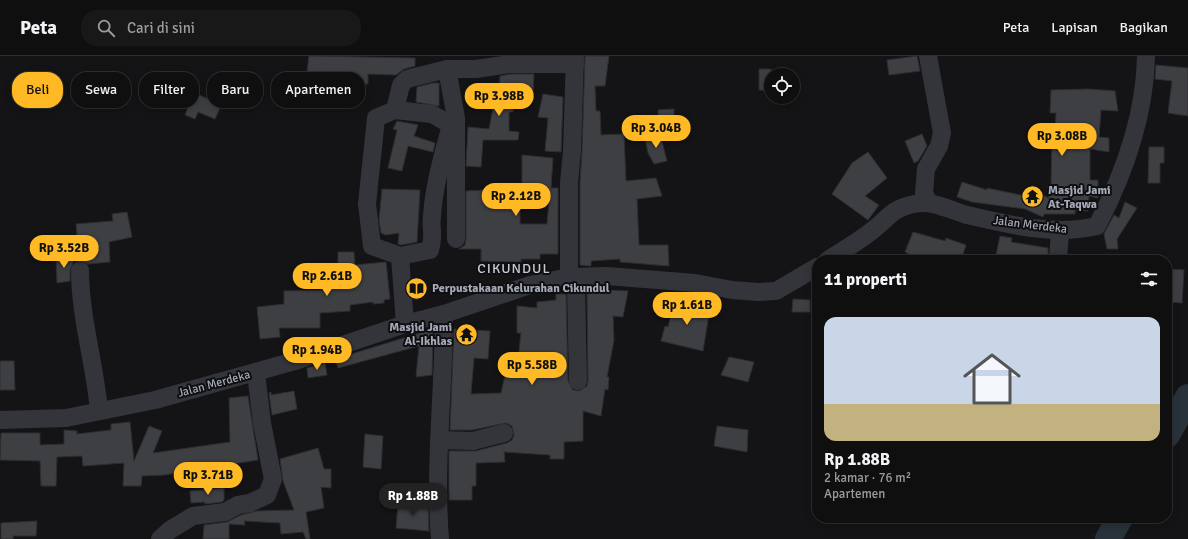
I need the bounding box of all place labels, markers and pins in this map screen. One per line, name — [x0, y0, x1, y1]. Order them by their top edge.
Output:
pin: Rp 3.98B — [458, 83, 540, 117]
pin: Rp 3.04B — [615, 115, 697, 149]
pin: Rp 3.08B — [1021, 123, 1103, 157]
pin: Rp 2.12B — [475, 183, 557, 217]
place label: Masjid Jami At-Taqwa — [1048, 183, 1111, 212]
temple icon: Masjid Jami At-Taqwa — [1020, 184, 1046, 210]
pin: Rp 3.52B — [23, 235, 105, 269]
pin: Rp 2.61B — [286, 263, 368, 297]
library icon: Perpustakaan Kelurahan Cikundul — [404, 275, 430, 301]
place label: Perpustakaan Kelurahan Cikundul — [432, 281, 610, 296]
pin: Rp 1.61B — [646, 292, 728, 326]
place label: Masjid Jami Al-Ikhlas — [389, 320, 453, 349]
temple icon: Masjid Jami Al-Ikhlas — [454, 321, 480, 347]
pin: Rp 1.94B — [276, 337, 358, 371]
pin: Rp 5.58B — [491, 352, 573, 386]
pin: Rp 3.71B — [167, 462, 249, 496]
pin: Rp 1.88B — [372, 483, 454, 517]

